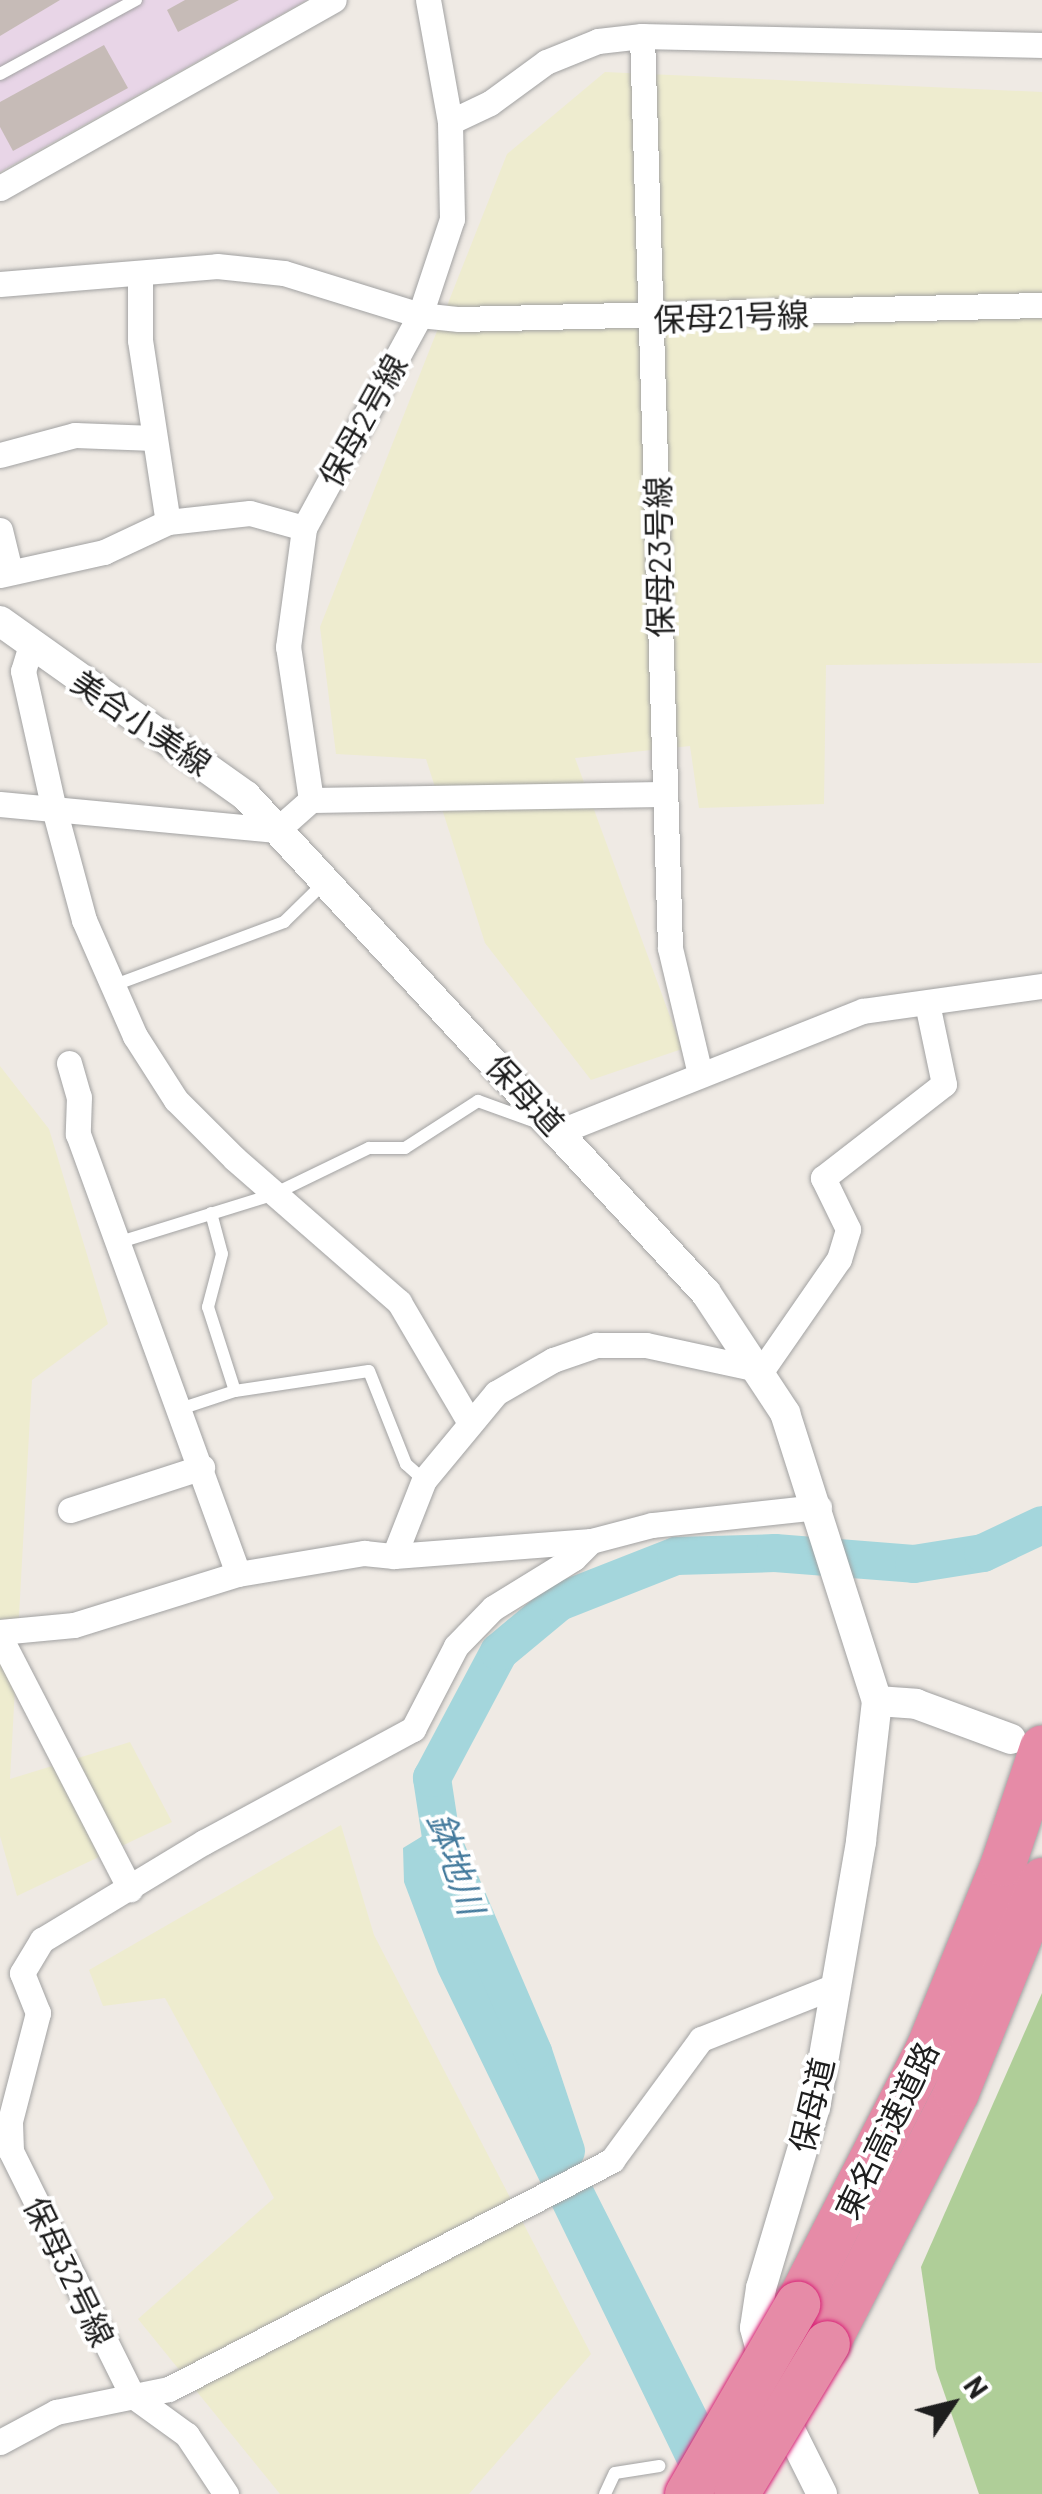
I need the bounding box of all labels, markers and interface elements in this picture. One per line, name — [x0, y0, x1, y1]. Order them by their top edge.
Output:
street label: 保母21号線 — [652, 294, 810, 338]
street label: 保母2号線 — [310, 347, 414, 493]
street label: 保母23号線 — [637, 476, 679, 638]
street label: 美合小美線 — [65, 661, 219, 783]
street label: 保母道 — [479, 1046, 573, 1142]
water label: 鉢地川 — [420, 1807, 494, 1919]
street label: 東名高速道路 — [827, 2035, 945, 2225]
street label: 保母道 — [781, 2054, 841, 2156]
street label: 保母32号線 — [17, 2190, 123, 2352]
north arrow — [902, 2354, 1002, 2454]
text: N — [957, 2369, 996, 2404]

